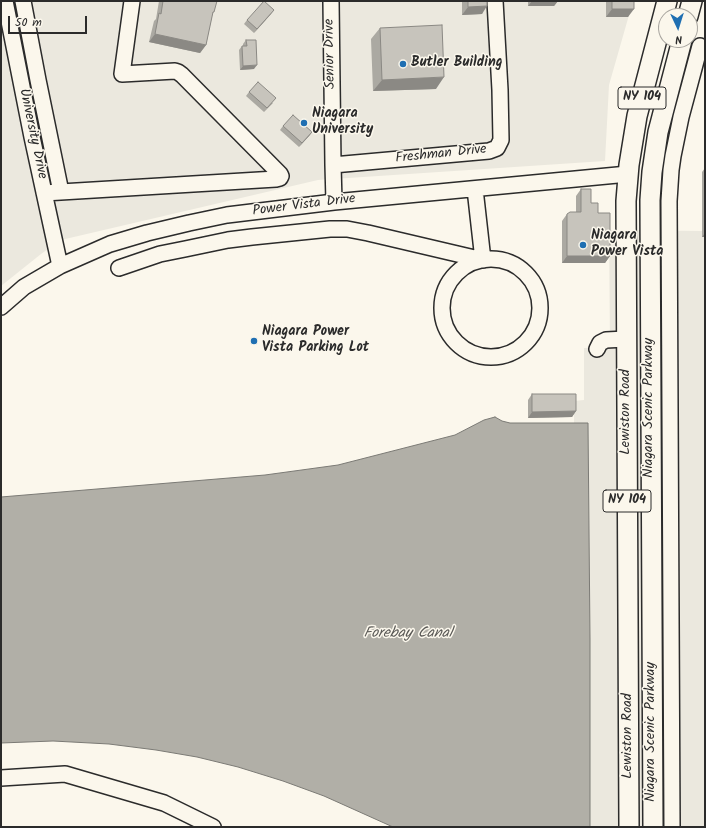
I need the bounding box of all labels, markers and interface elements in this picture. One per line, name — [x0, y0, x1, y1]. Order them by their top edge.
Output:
scale bar — [10, 8, 89, 34]
north arrow — [658, 8, 698, 48]
text: 50 m — [15, 13, 42, 32]
street label: Senior Drive — [322, 19, 340, 89]
text: N — [675, 30, 683, 48]
place label: Butler Building — [411, 56, 502, 72]
marker: Butler Building — [398, 59, 408, 69]
street label: University Drive — [14, 87, 50, 181]
road number: NY 104 — [618, 87, 666, 109]
place label: Niagara University — [312, 107, 373, 140]
marker: Niagara University — [299, 118, 309, 128]
street label: Freshman Drive — [395, 142, 487, 168]
street label: Power Vista Drive — [252, 191, 356, 221]
place label: Niagara Power Vista — [591, 229, 663, 262]
marker: Niagara Power Vista — [578, 240, 588, 250]
place label: Niagara Power Vista Parking Lot — [262, 325, 369, 358]
marker: Niagara Power Vista Parking Lot — [249, 336, 259, 346]
street label: Niagara Scenic Parkway — [642, 338, 658, 478]
street label: Lewiston Road — [619, 369, 635, 455]
road number: NY 104 — [603, 490, 651, 512]
water label: Forebay Canal — [363, 625, 453, 643]
street label: Niagara Scenic Parkway — [644, 662, 660, 802]
street label: Lewiston Road — [621, 693, 637, 779]

